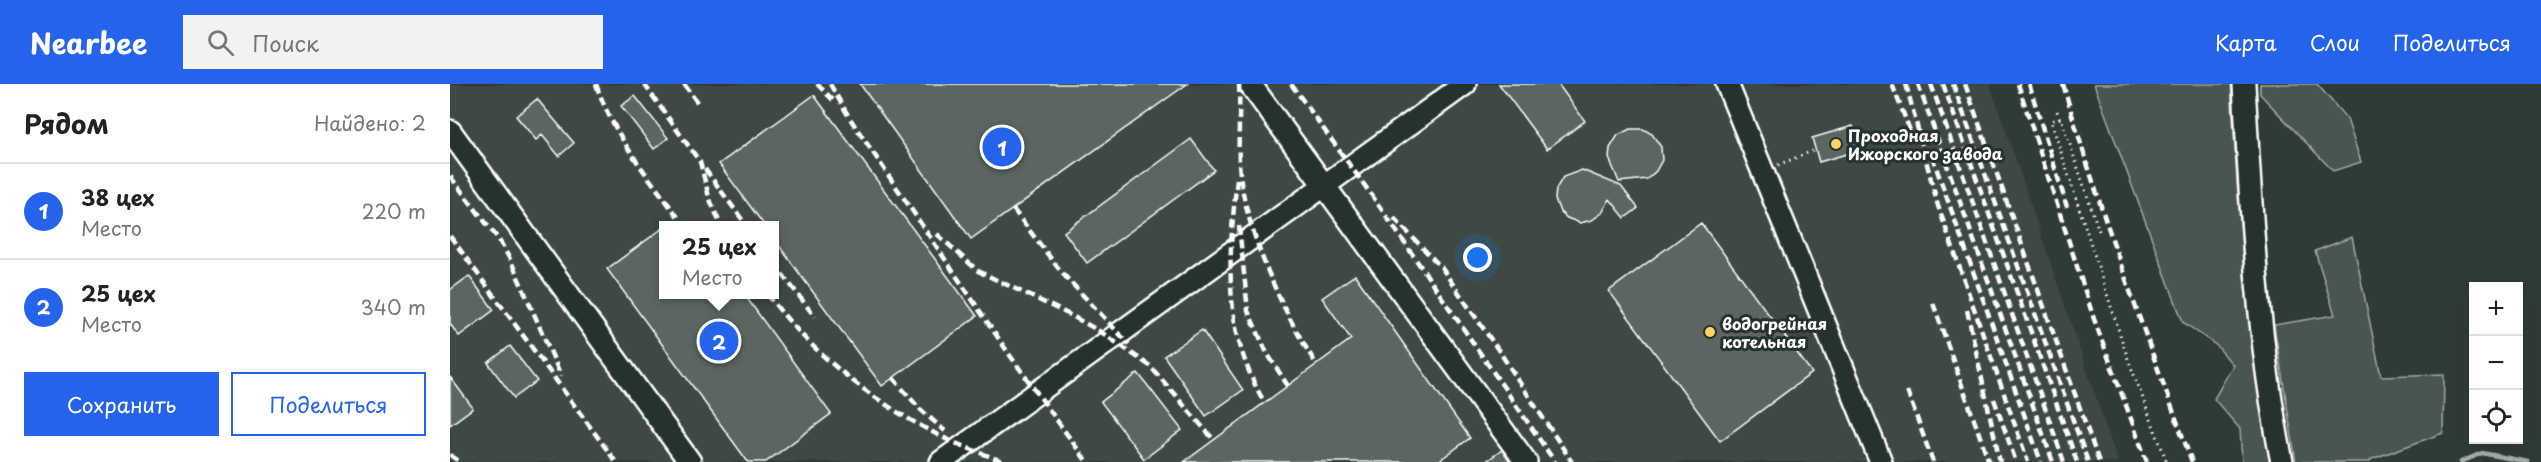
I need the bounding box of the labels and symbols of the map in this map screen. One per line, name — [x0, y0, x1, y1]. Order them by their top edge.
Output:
place label: Проходная Ижорского завода — [1848, 123, 2003, 165]
pin: 1 — [982, 124, 1022, 170]
marker: Проходная Ижорского завода — [1829, 137, 1843, 151]
your location — [1463, 243, 1492, 272]
place label: водогрейная котельная — [1722, 311, 1827, 353]
pin: 2 — [700, 318, 738, 364]
marker: водогрейная котельная — [1703, 325, 1717, 339]

